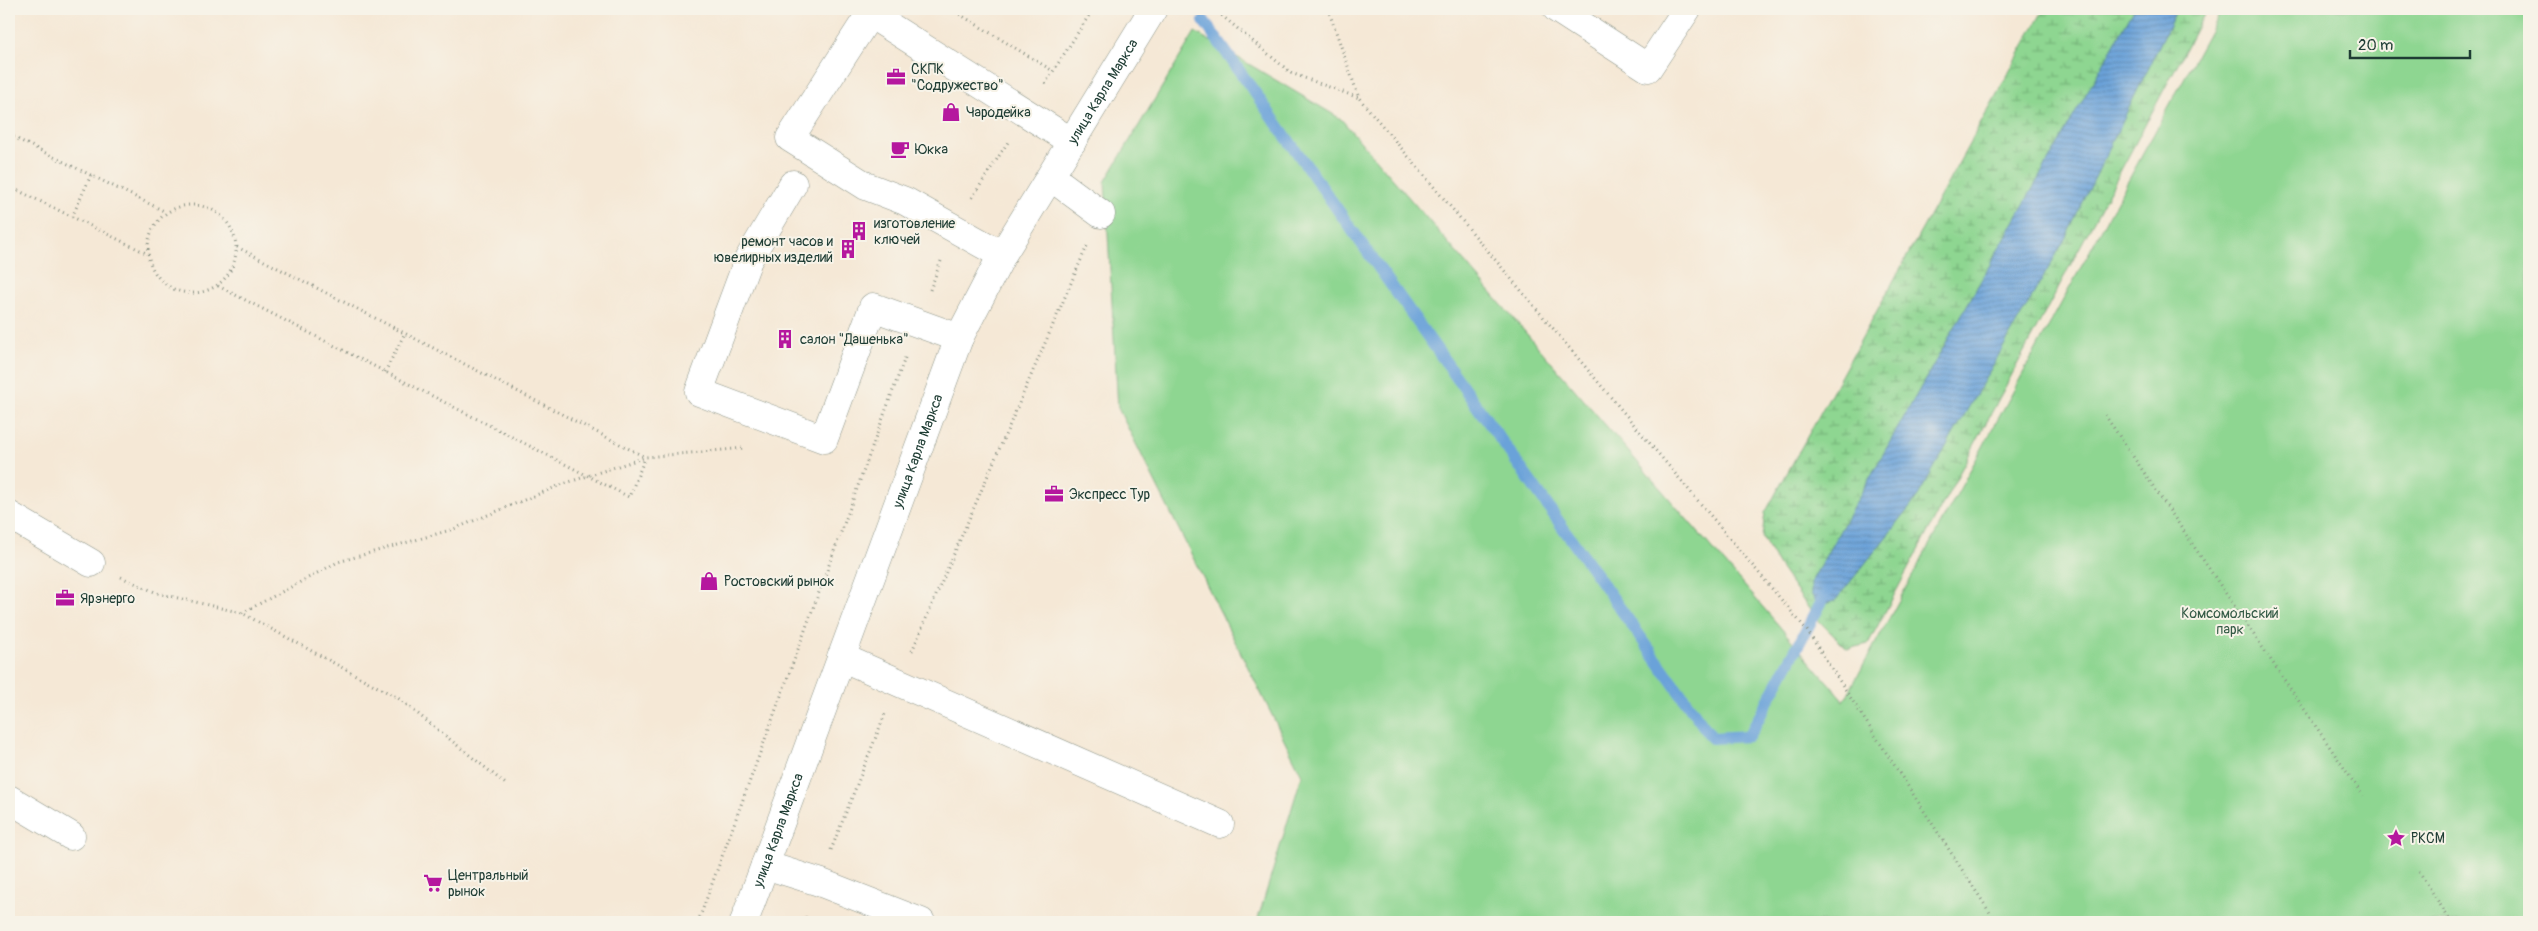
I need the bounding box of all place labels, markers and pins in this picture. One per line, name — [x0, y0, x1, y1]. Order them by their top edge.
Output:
place label: СКПК "Содружество" — [911, 61, 1004, 94]
office icon: СКПК "Содружество" — [885, 66, 907, 88]
shop icon: Чародейка — [940, 101, 962, 123]
place label: Чародейка — [966, 104, 1031, 121]
cafe icon: Юкка — [889, 138, 911, 160]
place label: Юкка — [915, 141, 948, 158]
place label: изготовление ключей — [874, 215, 955, 248]
building icon: изготовление ключей — [848, 220, 870, 242]
place label: ремонт часов и ювелирных изделий — [713, 233, 833, 266]
building icon: ремонт часов и ювелирных изделий — [837, 238, 859, 260]
building icon: салон "Дашенька" — [774, 328, 796, 350]
place label: салон "Дашенька" — [800, 331, 909, 348]
office icon: Экспресс Тур — [1043, 483, 1065, 505]
place label: Экспресс Тур — [1069, 486, 1150, 503]
shop icon: Ростовский рынок — [698, 570, 720, 592]
place label: Ростовский рынок — [724, 573, 834, 590]
office icon: Ярэнерго — [54, 587, 76, 609]
place label: Ярэнерго — [80, 590, 136, 607]
place icon: РКСМ — [2385, 827, 2407, 849]
place label: РКСМ — [2411, 830, 2445, 847]
place label: Центральный рынок — [448, 867, 528, 900]
supermarket icon: Центральный рынок — [422, 872, 444, 894]

